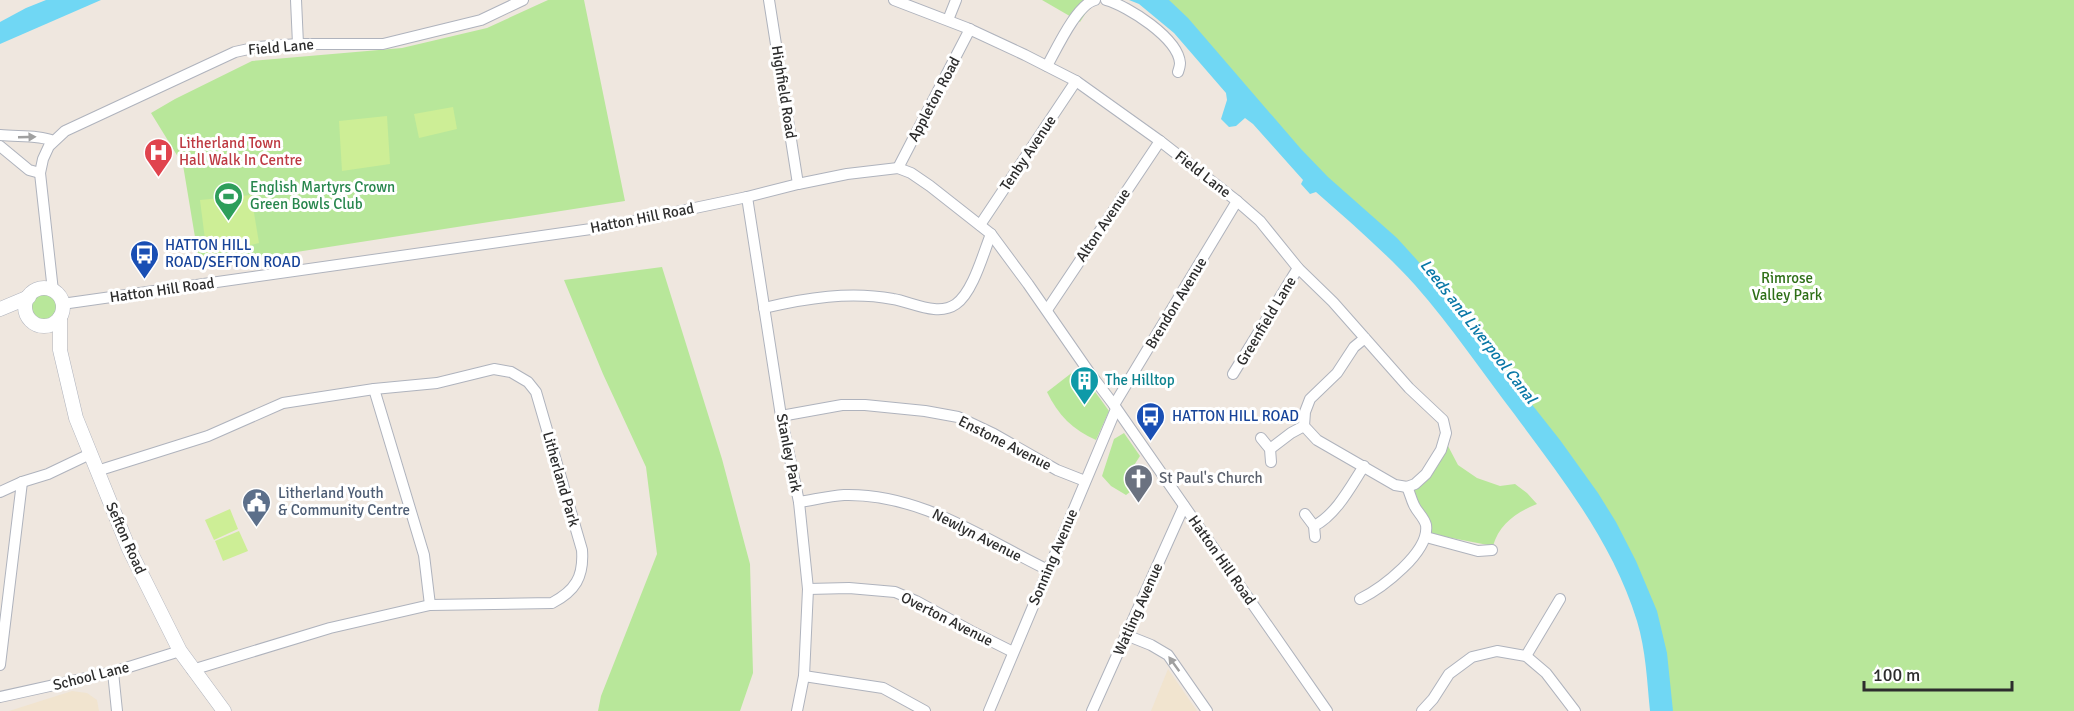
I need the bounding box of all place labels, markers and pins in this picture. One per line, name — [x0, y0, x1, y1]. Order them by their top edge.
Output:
place label: Litherland Town Hall Walk In Centre — [179, 134, 302, 169]
hospital icon: Litherland Town Hall Walk In Centre — [142, 136, 174, 178]
place label: English Martyrs Crown Green Bowls Club — [250, 178, 395, 213]
sports icon: English Martyrs Crown Green Bowls Club — [213, 180, 245, 222]
place label: HATTON HILL ROAD/SEFTON ROAD — [165, 236, 301, 271]
bus stop icon: HATTON HILL ROAD/SEFTON ROAD — [128, 238, 160, 280]
building icon: The Hilltop — [1068, 364, 1100, 406]
place label: The Hilltop — [1105, 371, 1175, 389]
bus stop icon: HATTON HILL ROAD — [1135, 400, 1167, 442]
place label: HATTON HILL ROAD — [1172, 407, 1299, 425]
church icon: St Paul's Church — [1122, 462, 1154, 504]
place label: St Paul's Church — [1159, 469, 1263, 487]
place label: Litherland Youth & Community Centre — [278, 484, 410, 519]
public building icon: Litherland Youth & Community Centre — [241, 486, 273, 528]

